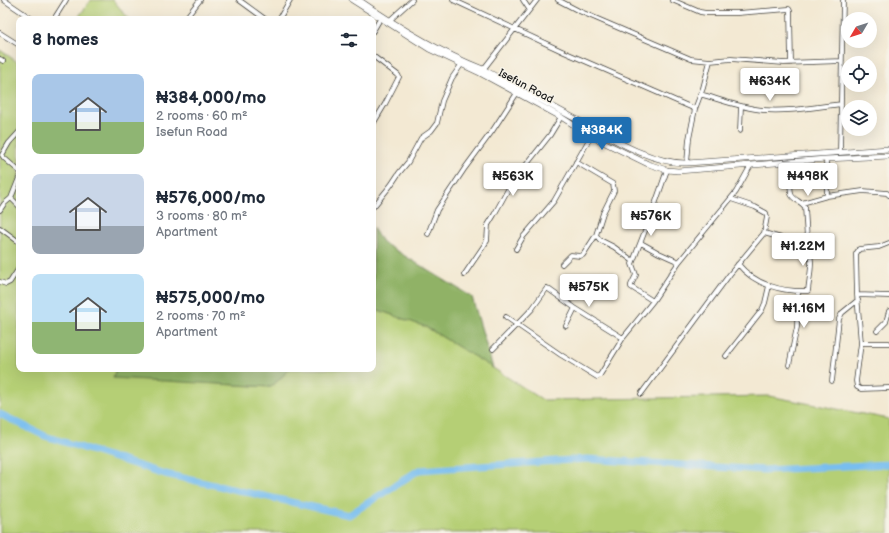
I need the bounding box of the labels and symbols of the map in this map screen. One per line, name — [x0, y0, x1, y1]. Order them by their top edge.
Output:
north arrow — [841, 12, 877, 48]
street label: Isefun Road — [496, 66, 556, 106]
pin: ₦634K — [742, 68, 798, 102]
pin: ₦384K — [574, 117, 630, 151]
pin: ₦563K — [485, 163, 541, 197]
pin: ₦498K — [780, 163, 836, 197]
pin: ₦576K — [623, 203, 679, 237]
pin: ₦1.22M — [770, 233, 836, 267]
pin: ₦575K — [561, 274, 617, 308]
pin: ₦1.16M — [771, 295, 837, 329]

